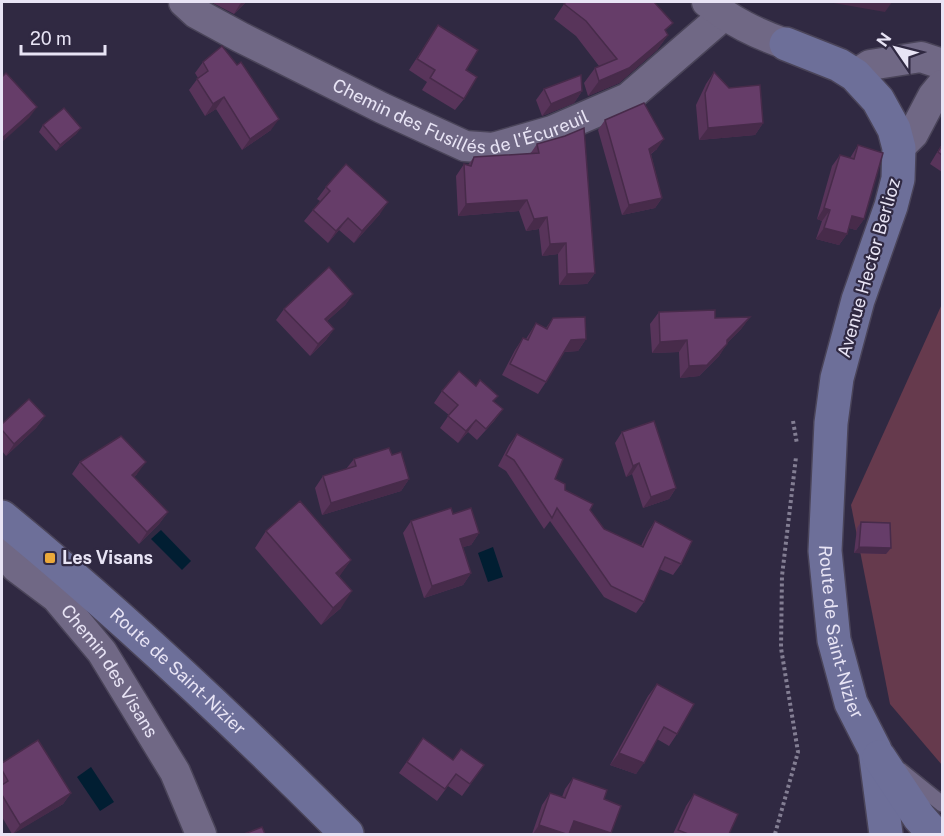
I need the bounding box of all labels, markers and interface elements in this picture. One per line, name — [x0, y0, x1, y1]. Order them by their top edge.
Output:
scale bar — [21, 18, 105, 56]
north arrow — [866, 18, 926, 78]
text: 20 m — [30, 28, 72, 49]
text: N — [873, 29, 895, 50]
street label: Chemin des Fusillés de l'Écureuil — [329, 74, 592, 158]
street label: Avenue Hector Berlioz — [833, 176, 904, 360]
street label: Route de Saint-Nizier — [815, 545, 868, 722]
place label: Les Visans — [62, 547, 153, 568]
marker: Les Visans — [43, 551, 57, 565]
street label: Chemin des Visans — [57, 600, 162, 741]
street label: Route de Saint-Nizier — [106, 603, 250, 739]

